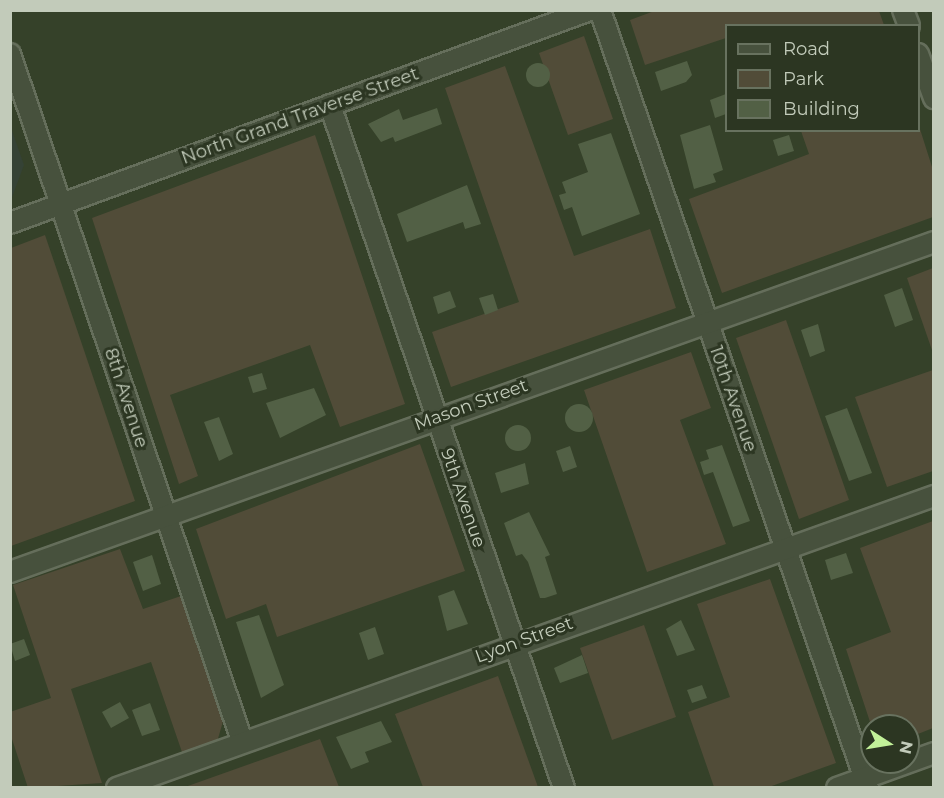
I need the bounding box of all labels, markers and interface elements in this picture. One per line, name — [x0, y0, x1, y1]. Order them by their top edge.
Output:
legend — [725, 24, 920, 132]
text: Road — [783, 38, 830, 60]
street label: North Grand Traverse Street — [178, 63, 422, 169]
text: Park — [783, 68, 824, 90]
text: Building — [783, 98, 860, 120]
street label: 10th Avenue — [705, 343, 761, 455]
street label: 8th Avenue — [100, 345, 152, 451]
street label: Mason Street — [411, 374, 531, 436]
street label: 9th Avenue — [436, 446, 490, 550]
street label: Lyon Street — [472, 612, 576, 668]
north arrow — [860, 714, 920, 774]
text: N — [896, 739, 917, 756]

